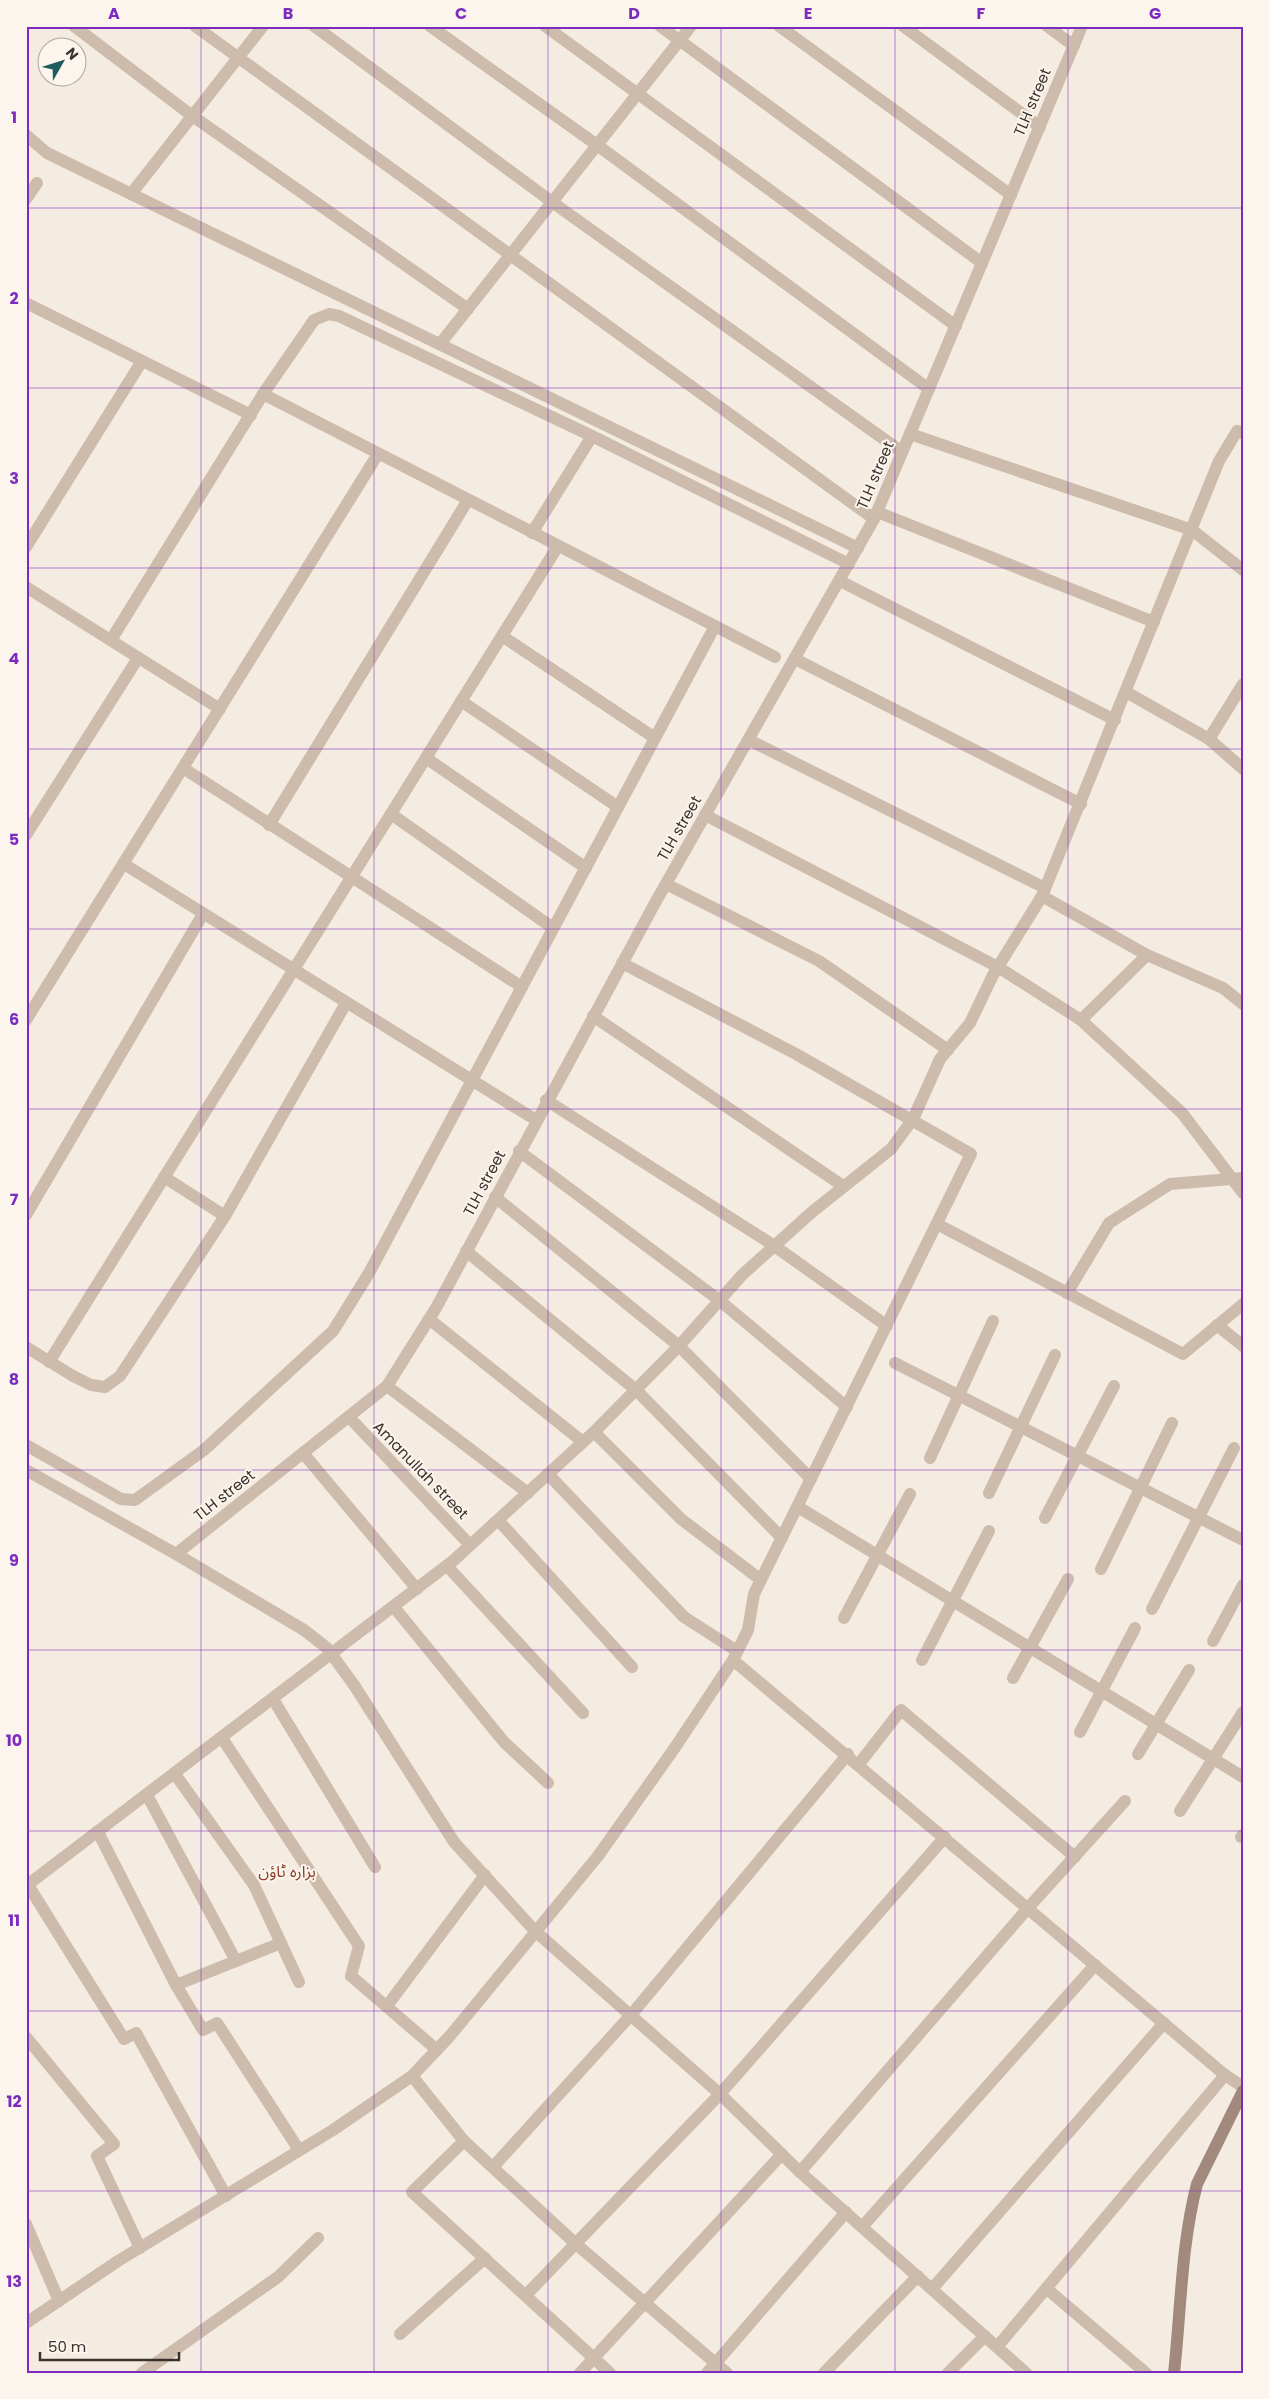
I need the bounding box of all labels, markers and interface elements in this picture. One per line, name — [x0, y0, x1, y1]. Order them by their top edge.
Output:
text: A — [108, 2, 120, 25]
text: B — [283, 2, 293, 25]
text: C — [455, 2, 467, 25]
text: D — [628, 2, 640, 25]
text: E — [804, 2, 812, 25]
text: F — [977, 2, 986, 25]
text: G — [1149, 2, 1161, 25]
north arrow — [38, 38, 88, 88]
text: N — [61, 43, 83, 64]
street label: TLH street — [1008, 65, 1056, 139]
text: 1 — [11, 106, 17, 129]
text: 2 — [9, 287, 19, 310]
street label: TLH street — [851, 438, 899, 512]
text: 3 — [9, 467, 19, 490]
text: 4 — [9, 647, 20, 670]
street label: TLH street — [652, 792, 706, 864]
text: 5 — [9, 828, 19, 851]
text: 6 — [9, 1008, 19, 1031]
street label: TLH street — [458, 1146, 510, 1220]
text: 7 — [10, 1188, 19, 1211]
text: 8 — [9, 1368, 19, 1391]
street label: Amanullah street — [369, 1416, 473, 1524]
street label: TLH street — [189, 1465, 259, 1525]
text: 9 — [9, 1549, 19, 1572]
text: 10 — [6, 1729, 22, 1752]
district label: ہزارہ ٹاؤن — [258, 1860, 316, 1883]
text: 11 — [8, 1909, 20, 1932]
text: 12 — [6, 2090, 22, 2113]
text: 13 — [6, 2270, 22, 2293]
scale bar — [40, 2329, 179, 2361]
text: 50 m — [48, 2336, 86, 2357]

